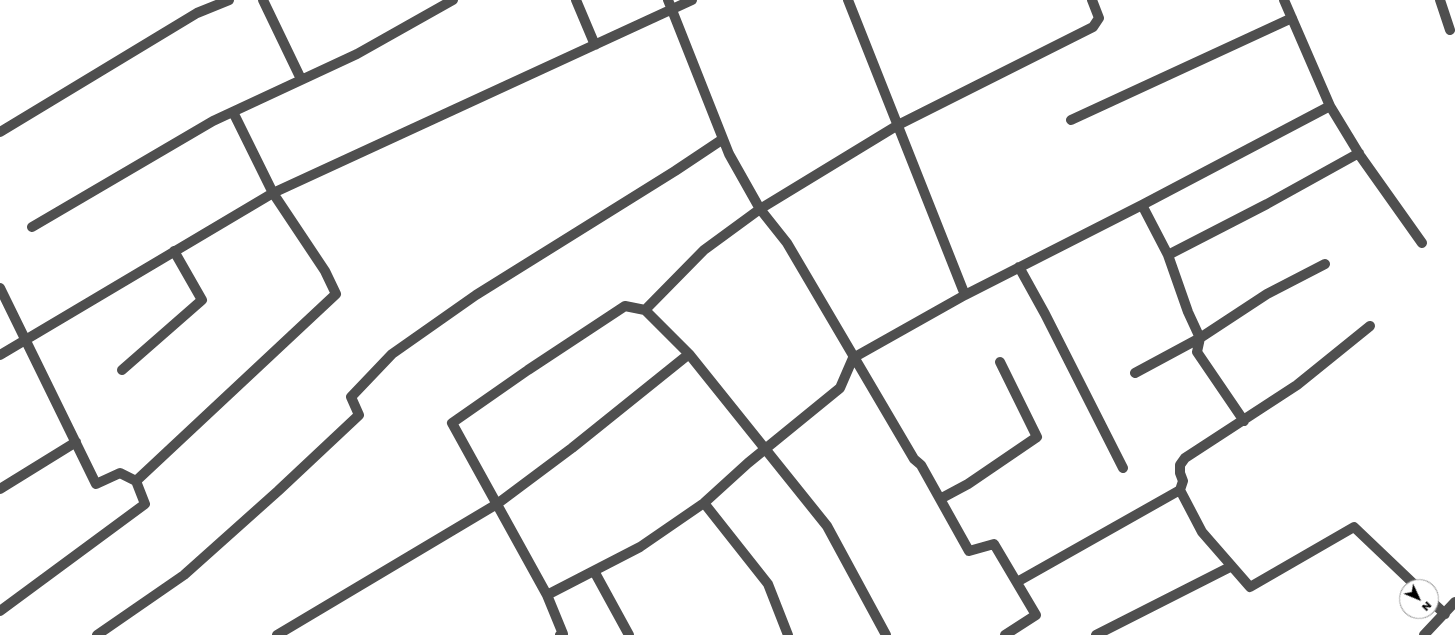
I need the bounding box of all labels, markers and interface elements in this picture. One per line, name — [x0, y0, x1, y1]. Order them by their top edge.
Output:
north arrow — [1399, 579, 1439, 619]
text: N — [1418, 598, 1436, 615]

